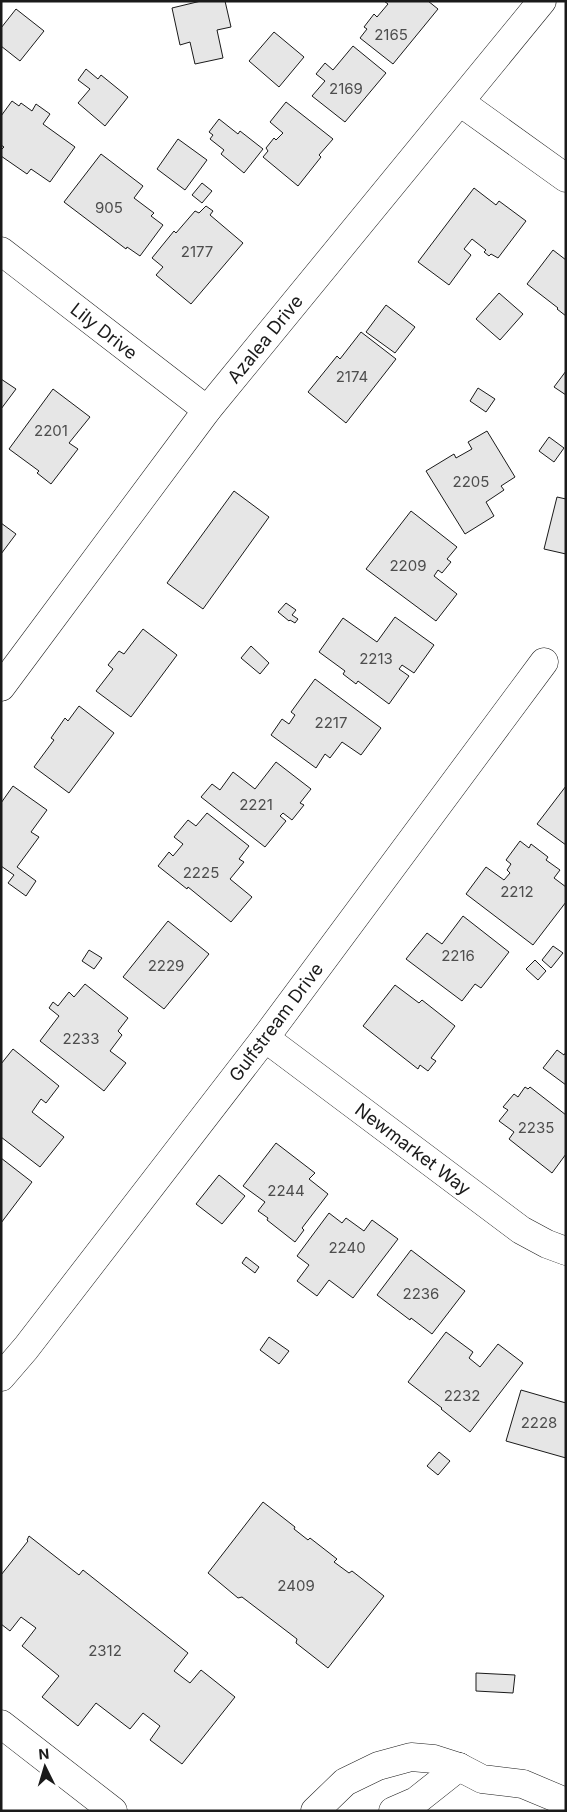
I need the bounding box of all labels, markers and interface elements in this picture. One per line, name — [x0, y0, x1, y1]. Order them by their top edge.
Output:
house number: 2165 — [374, 25, 408, 44]
house number: 2169 — [329, 79, 363, 98]
house number: 905 — [95, 198, 123, 217]
house number: 2177 — [181, 242, 213, 261]
street label: Azalea Drive — [223, 291, 307, 387]
street label: Lily Drive — [66, 298, 142, 364]
house number: 2174 — [336, 367, 368, 386]
house number: 2201 — [34, 421, 68, 440]
house number: 2205 — [453, 472, 489, 491]
house number: 2209 — [389, 556, 427, 575]
house number: 2213 — [359, 649, 393, 668]
house number: 2217 — [315, 713, 347, 732]
house number: 2221 — [239, 795, 273, 814]
house number: 2225 — [183, 863, 219, 882]
house number: 2212 — [500, 882, 534, 901]
house number: 2216 — [441, 946, 475, 965]
house number: 2229 — [148, 956, 184, 975]
street label: Gulfstream Drive — [225, 959, 327, 1085]
house number: 2233 — [63, 1029, 99, 1048]
street label: Newmarket Way — [351, 1099, 475, 1199]
house number: 2235 — [518, 1118, 554, 1137]
house number: 2244 — [267, 1181, 305, 1200]
house number: 2240 — [328, 1238, 366, 1257]
house number: 2236 — [403, 1284, 439, 1303]
house number: 2232 — [444, 1386, 480, 1405]
house number: 2228 — [521, 1413, 557, 1432]
house number: 2409 — [277, 1576, 315, 1595]
house number: 2312 — [88, 1641, 122, 1660]
north arrow — [20, 1742, 70, 1792]
text: N — [38, 1745, 50, 1762]

